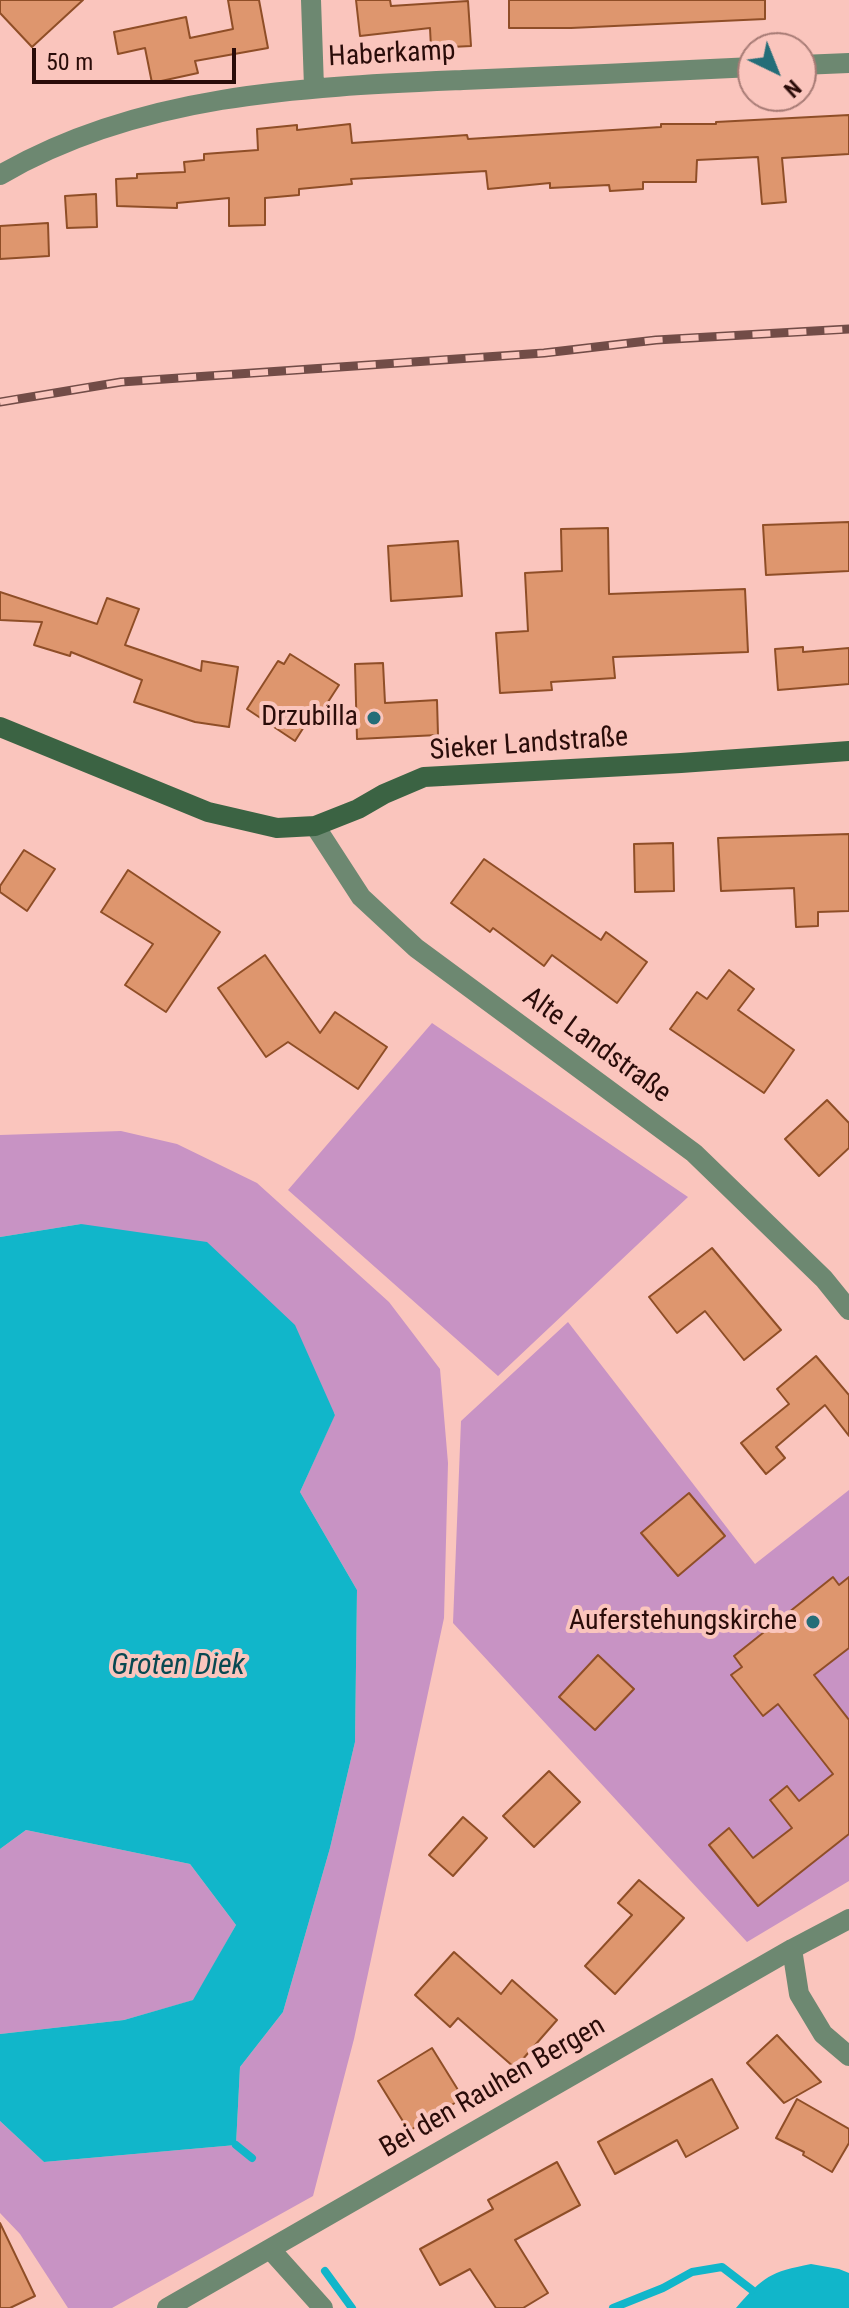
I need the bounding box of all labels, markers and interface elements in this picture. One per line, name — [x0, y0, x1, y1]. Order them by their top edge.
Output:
scale bar — [36, 32, 240, 82]
north arrow — [737, 32, 817, 112]
street label: Haberkamp — [328, 35, 456, 75]
text: 50 m — [46, 48, 93, 76]
text: N — [779, 75, 806, 102]
place label: Drzubilla — [261, 701, 358, 735]
marker: Drzubilla — [365, 709, 383, 727]
street label: Sieker Landstraße — [429, 721, 629, 769]
street label: Alte Landstraße — [515, 981, 677, 1111]
place label: Auferstehungskirche — [569, 1605, 797, 1639]
marker: Auferstehungskirche — [804, 1613, 822, 1631]
water label: Groten Diek — [111, 1648, 245, 1684]
street label: Bei den Rauhen Bergen — [375, 2010, 611, 2166]

